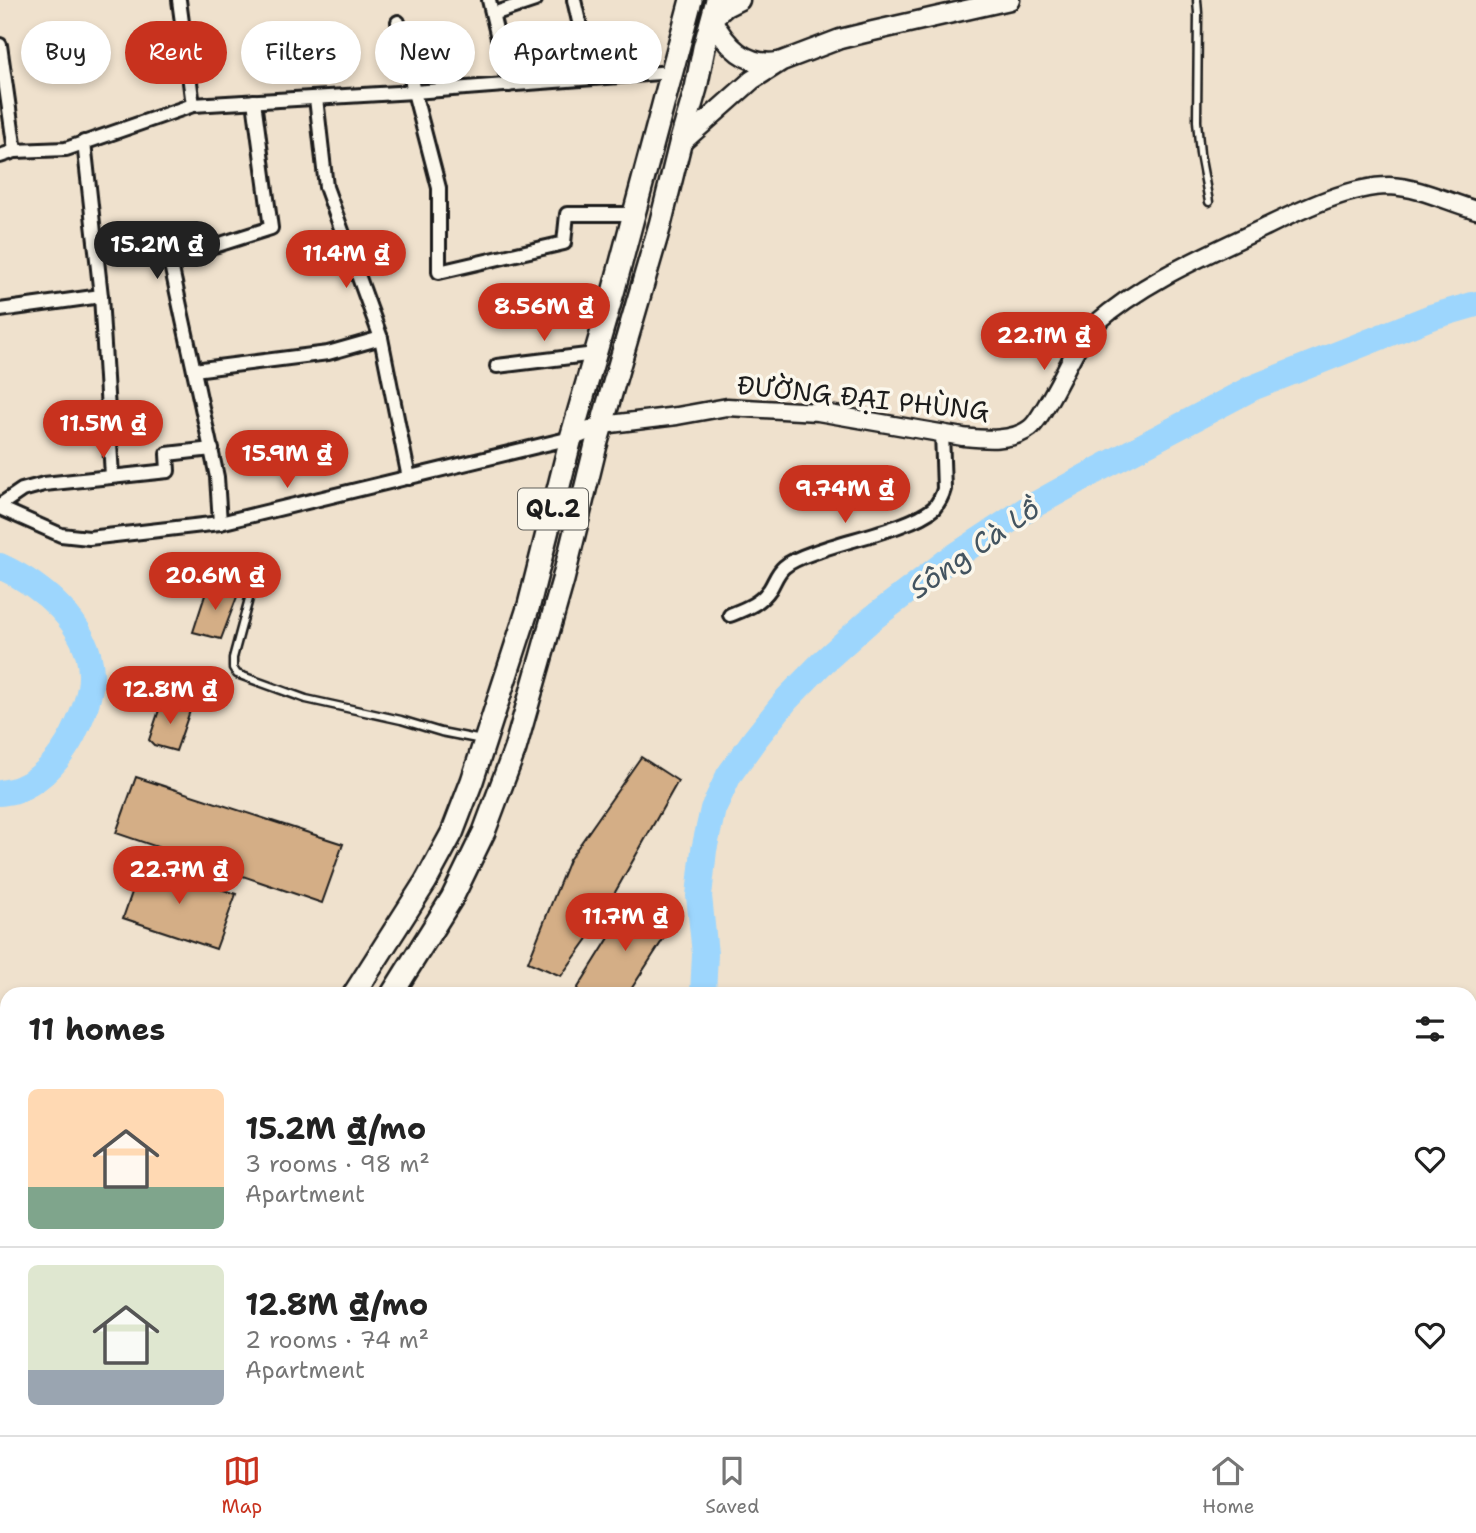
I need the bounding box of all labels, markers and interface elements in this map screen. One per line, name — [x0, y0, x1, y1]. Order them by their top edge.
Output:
chip: Buy — [21, 21, 111, 84]
chip: Rent — [125, 21, 227, 84]
chip: Filters — [241, 21, 361, 84]
chip: New — [375, 21, 475, 84]
chip: Apartment — [489, 21, 662, 84]
pin: 15.2M ₫ — [92, 222, 222, 281]
text: 15.2M ₫ — [110, 229, 204, 259]
pin: 11.4M ₫ — [281, 230, 411, 290]
text: 11.4M ₫ — [302, 238, 390, 268]
pin: 8.56M ₫ — [479, 284, 609, 343]
text: 8.56M ₫ — [494, 291, 594, 321]
pin: 22.1M ₫ — [979, 312, 1109, 372]
text: 22.1M ₫ — [997, 320, 1091, 350]
street label: ĐƯỜNG ĐẠI PHÙNG — [735, 367, 991, 428]
pin: 11.5M ₫ — [38, 400, 168, 460]
text: 11.5M ₫ — [59, 408, 147, 438]
pin: 15.9M ₫ — [222, 430, 352, 490]
text: 15.9M ₫ — [241, 438, 333, 468]
pin: 9.74M ₫ — [780, 466, 910, 525]
text: 9.74M ₫ — [795, 473, 895, 503]
road number: QL.2 — [518, 488, 588, 530]
water label: Sông Cà Lồ — [901, 488, 1048, 607]
pin: 20.6M ₫ — [150, 552, 280, 612]
text: 20.6M ₫ — [165, 560, 265, 590]
pin: 12.8M ₫ — [105, 666, 235, 726]
text: 12.8M ₫ — [122, 674, 218, 704]
pin: 22.7M ₫ — [114, 846, 244, 906]
text: 22.7M ₫ — [129, 854, 229, 884]
pin: 11.7M ₫ — [560, 894, 690, 953]
text: 11.7M ₫ — [581, 901, 669, 931]
text: 11 homes — [28, 1009, 165, 1050]
icon: filters — [1411, 1010, 1449, 1048]
text: 15.2M ₫/mo — [245, 1108, 426, 1149]
icon: home — [84, 1117, 168, 1201]
icon: heart — [1411, 1140, 1449, 1178]
text: 3 rooms · 98 m² — [245, 1149, 430, 1179]
text: Apartment — [245, 1179, 365, 1209]
text: 12.8M ₫/mo — [245, 1284, 428, 1325]
icon: home — [84, 1293, 168, 1377]
icon: heart — [1411, 1316, 1449, 1354]
text: 2 rooms · 74 m² — [245, 1325, 429, 1355]
text: Apartment — [245, 1355, 365, 1385]
tab: Map — [222, 1452, 262, 1519]
tab: Saved — [705, 1452, 759, 1519]
tab: Home — [1202, 1452, 1254, 1519]

